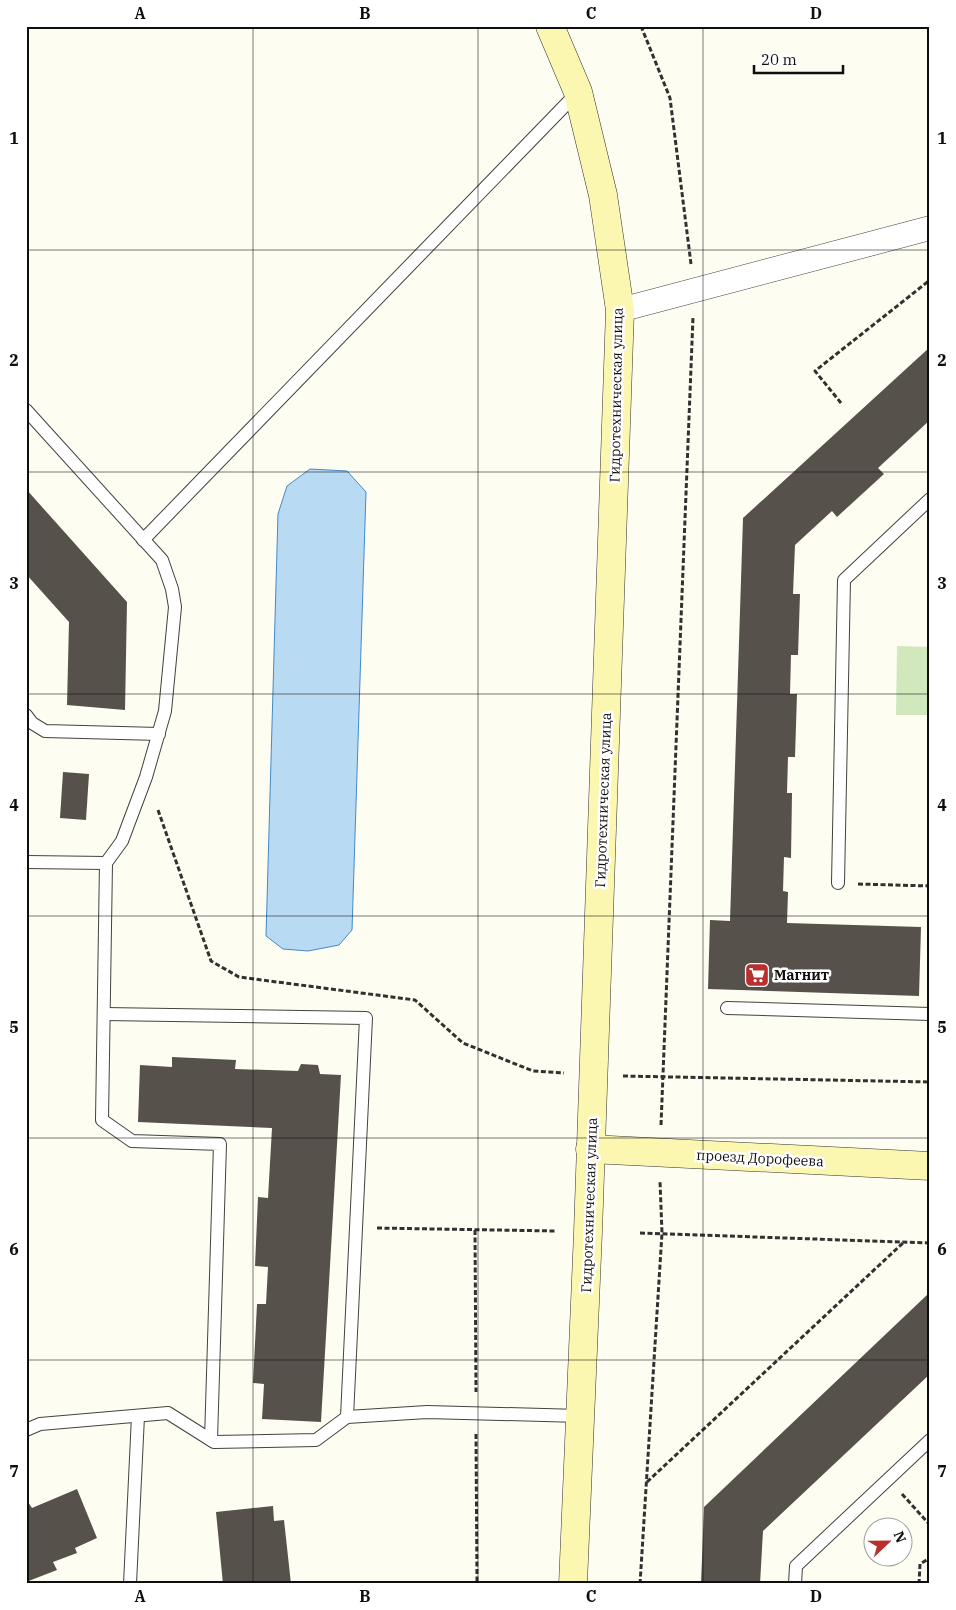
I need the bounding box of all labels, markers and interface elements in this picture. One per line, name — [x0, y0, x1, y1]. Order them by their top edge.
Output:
text: A — [134, 3, 146, 23]
text: B — [359, 3, 371, 23]
text: C — [586, 3, 596, 23]
text: D — [810, 3, 822, 23]
scale bar — [754, 42, 842, 74]
text: 20 m — [761, 50, 797, 69]
text: 1 — [9, 128, 19, 148]
text: 1 — [937, 128, 947, 148]
street label: Гидротехническая улица — [605, 307, 627, 483]
text: 2 — [9, 350, 19, 370]
text: 2 — [937, 350, 947, 370]
text: 3 — [9, 573, 19, 593]
text: 3 — [937, 573, 947, 593]
street label: Гидротехническая улица — [591, 712, 615, 888]
text: 4 — [9, 795, 19, 815]
text: 4 — [937, 795, 947, 815]
supermarket icon: Магнит — [744, 962, 770, 988]
place label: Магнит — [774, 966, 829, 984]
text: 5 — [9, 1017, 19, 1037]
text: 5 — [937, 1017, 947, 1037]
street label: Гидротехническая улица — [577, 1117, 601, 1293]
street label: проезд Дорофеева — [696, 1146, 825, 1170]
text: 6 — [9, 1239, 19, 1259]
text: 6 — [937, 1239, 947, 1259]
text: 7 — [9, 1461, 19, 1481]
text: 7 — [937, 1461, 947, 1481]
north arrow — [864, 1518, 914, 1568]
text: N — [890, 1529, 910, 1546]
text: A — [134, 1586, 146, 1606]
text: B — [359, 1586, 371, 1606]
text: C — [586, 1586, 596, 1606]
text: D — [810, 1586, 822, 1606]

